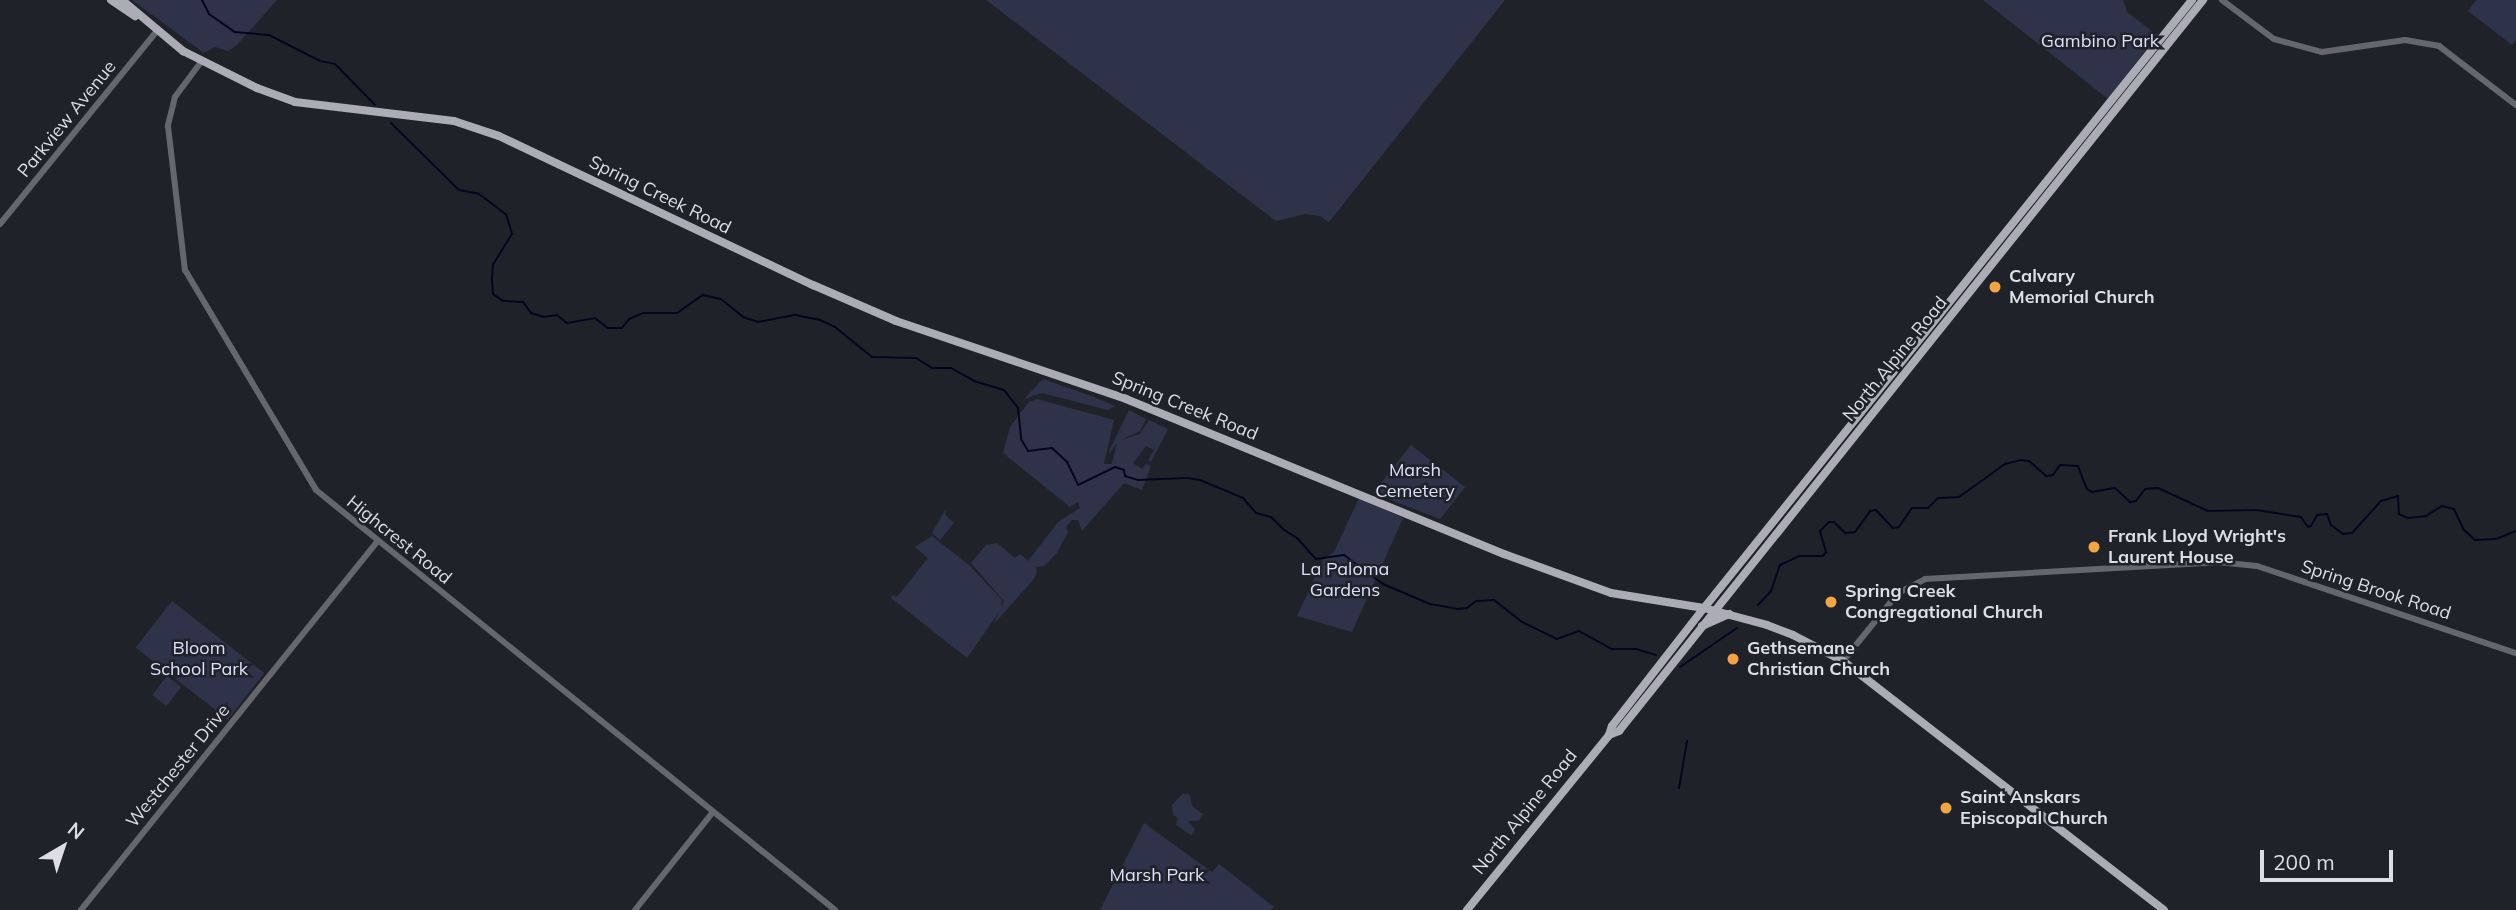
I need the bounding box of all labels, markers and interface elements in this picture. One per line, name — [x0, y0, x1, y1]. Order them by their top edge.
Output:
park label: Gambino Park — [2041, 30, 2159, 52]
street label: Parkview Avenue — [13, 56, 121, 182]
street label: Spring Creek Road — [585, 151, 735, 239]
place label: Calvary Memorial Church — [2009, 266, 2155, 308]
marker: Calvary Memorial Church — [1987, 279, 2003, 295]
street label: North Alpine Road — [1838, 292, 1952, 426]
street label: Spring Creek Road — [1109, 367, 1261, 445]
park label: Marsh Cemetery — [1375, 460, 1455, 503]
street label: Highcrest Road — [342, 491, 456, 589]
place label: Frank Lloyd Wright's Laurent House — [2108, 526, 2286, 568]
marker: Frank Lloyd Wright's Laurent House — [2086, 539, 2102, 555]
street label: Spring Brook Road — [2298, 556, 2454, 624]
park label: La Paloma Gardens — [1301, 559, 1389, 602]
place label: Spring Creek Congregational Church — [1845, 581, 2043, 624]
marker: Spring Creek Congregational Church — [1823, 594, 1839, 610]
park label: Bloom School Park — [150, 638, 248, 680]
place label: Gethsemane Christian Church — [1747, 638, 1890, 680]
marker: Gethsemane Christian Church — [1725, 651, 1741, 667]
street label: Westchester Drive — [122, 700, 234, 832]
street label: North Alpine Road — [1468, 745, 1582, 879]
place label: Saint Anskars Episcopal Church — [1960, 787, 2108, 830]
marker: Saint Anskars Episcopal Church — [1938, 800, 1954, 816]
north arrow — [28, 812, 98, 882]
text: N — [63, 817, 89, 845]
scale bar — [2264, 836, 2397, 880]
text: 200 m — [2273, 849, 2335, 875]
park label: Marsh Park — [1110, 864, 1204, 886]

